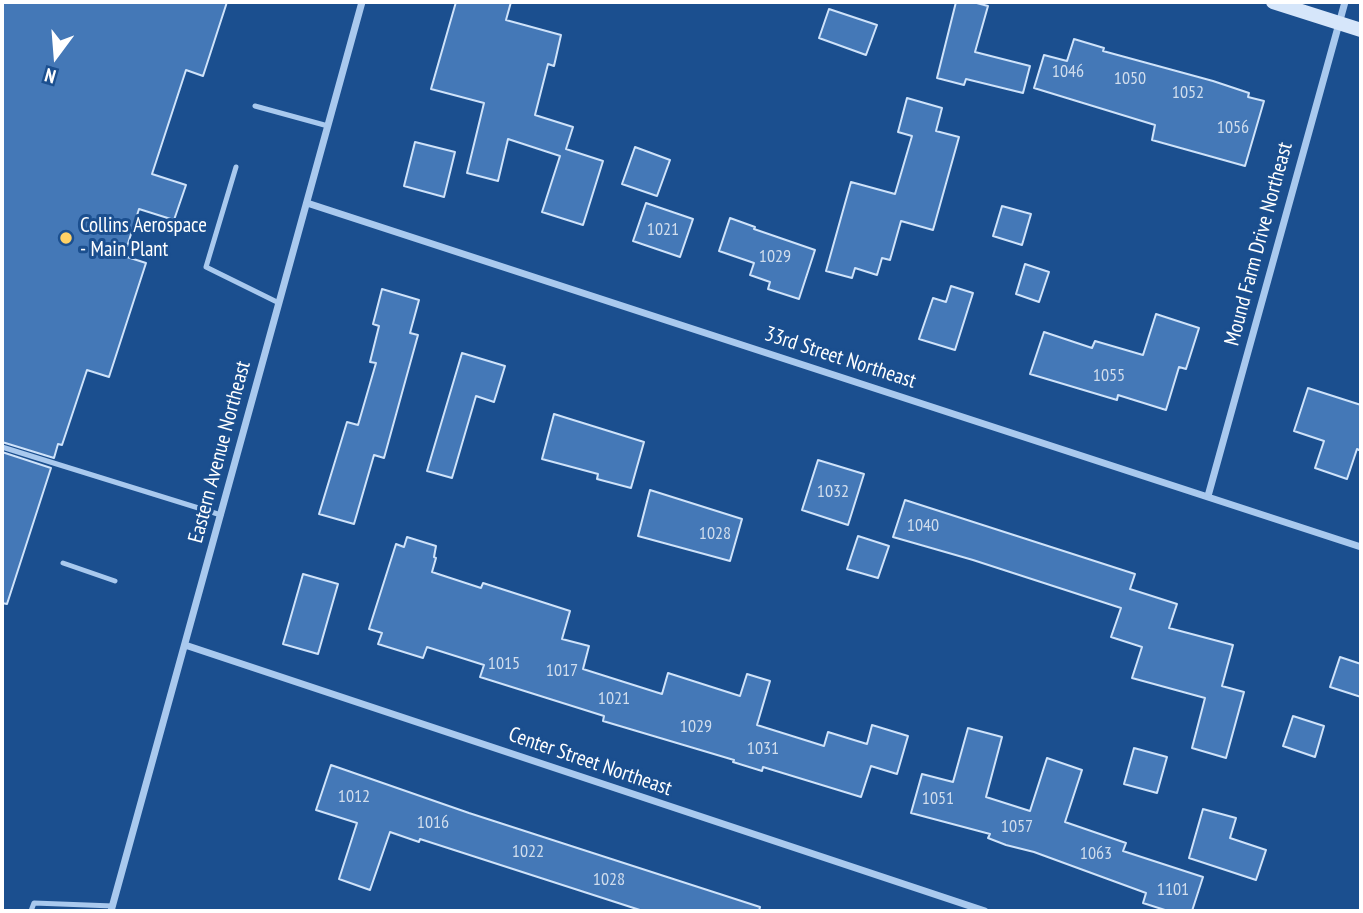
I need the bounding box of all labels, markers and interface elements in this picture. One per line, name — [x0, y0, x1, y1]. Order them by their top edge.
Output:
north arrow — [21, 21, 91, 91]
house number: 1046 — [1052, 61, 1084, 83]
text: N — [42, 63, 58, 89]
house number: 1050 — [1114, 68, 1146, 90]
house number: 1052 — [1172, 82, 1204, 104]
house number: 1056 — [1217, 117, 1249, 139]
street label: Mound Farm Drive Northeast — [1220, 140, 1298, 348]
place label: Collins Aerospace - Main Plant — [80, 213, 207, 263]
house number: 1021 — [647, 219, 679, 241]
marker: Collins Aerospace - Main Plant — [58, 230, 74, 246]
house number: 1029 — [759, 246, 791, 268]
street label: 33rd Street Northeast — [761, 322, 919, 394]
street label: Eastern Avenue Northeast — [184, 358, 256, 546]
house number: 1055 — [1093, 365, 1125, 387]
house number: 1032 — [817, 481, 849, 503]
house number: 1040 — [907, 515, 939, 537]
house number: 1028 — [699, 523, 731, 545]
house number: 1015 — [488, 653, 520, 675]
house number: 1017 — [546, 660, 578, 682]
house number: 1021 — [598, 688, 630, 710]
house number: 1029 — [680, 716, 712, 738]
street label: Center Street Northeast — [505, 722, 675, 802]
house number: 1031 — [747, 738, 779, 760]
house number: 1012 — [338, 786, 370, 808]
house number: 1051 — [922, 788, 954, 810]
house number: 1016 — [417, 812, 449, 834]
house number: 1057 — [1001, 816, 1033, 838]
house number: 1022 — [512, 841, 544, 863]
house number: 1063 — [1080, 843, 1112, 865]
house number: 1028 — [593, 869, 625, 891]
house number: 1101 — [1157, 879, 1189, 901]

